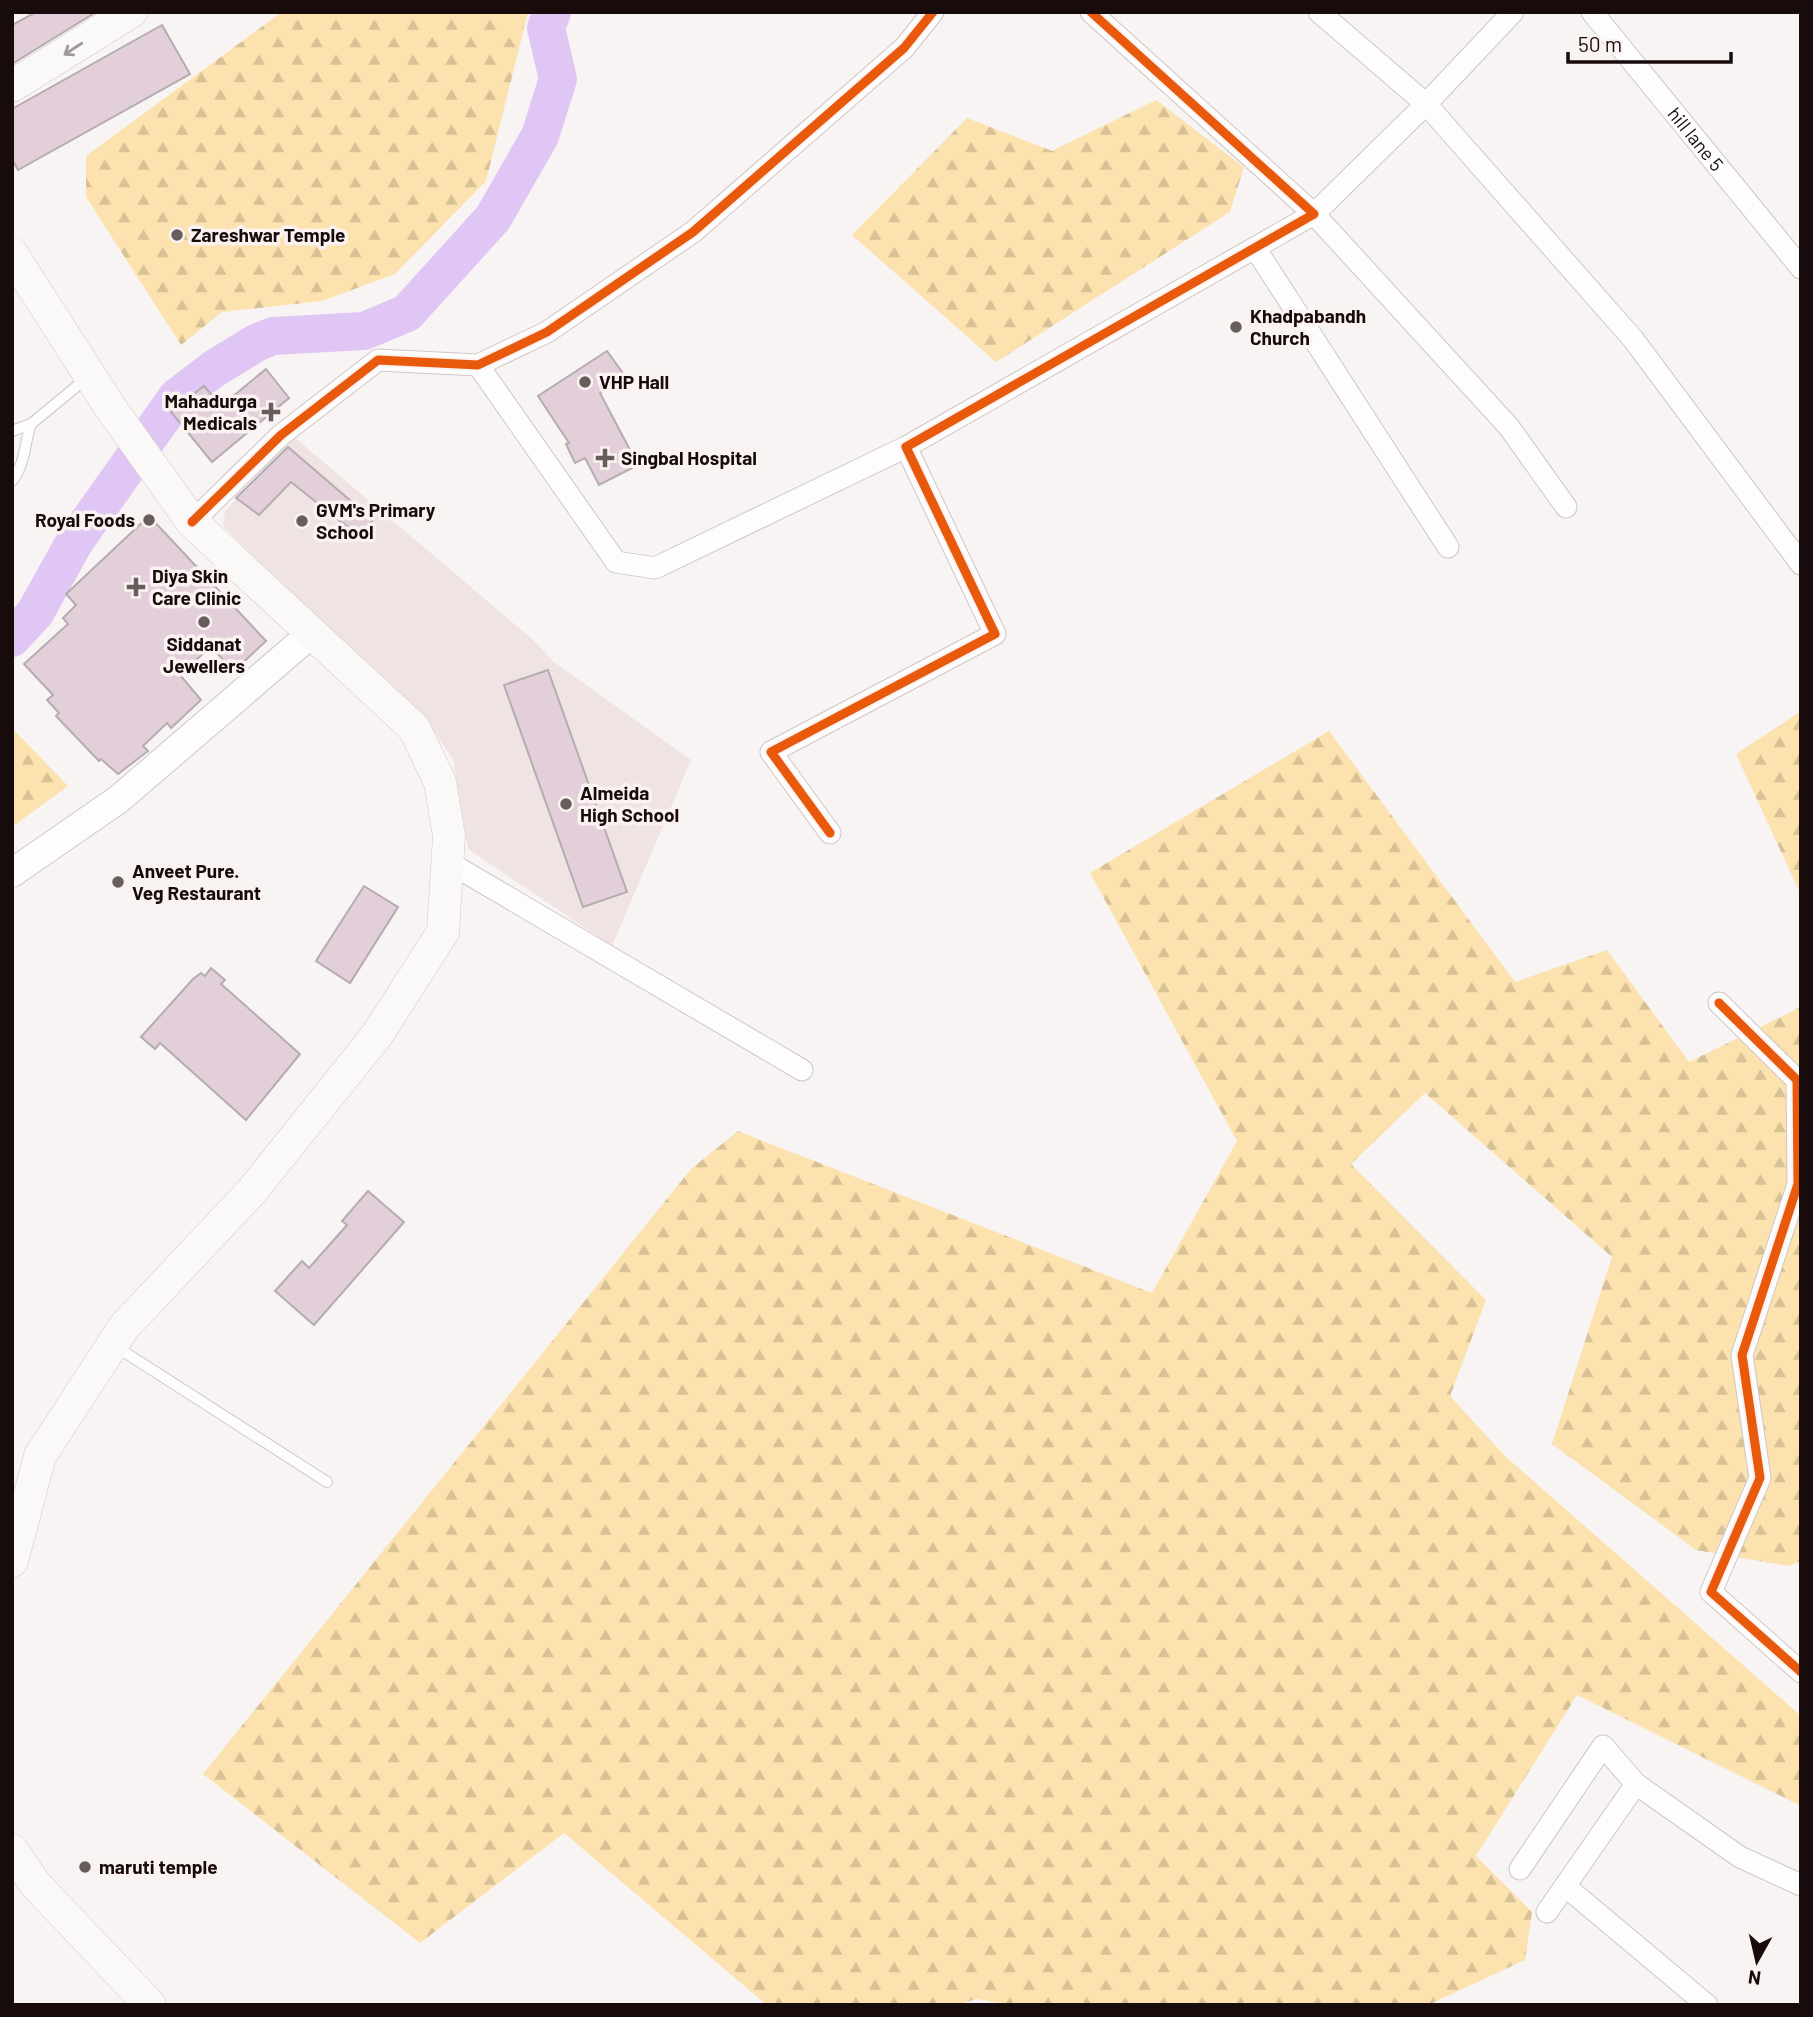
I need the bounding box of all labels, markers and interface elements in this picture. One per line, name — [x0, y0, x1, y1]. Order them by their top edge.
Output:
scale bar — [1568, 21, 1731, 65]
text: 50 m — [1578, 31, 1622, 56]
one-way arrow — [64, 42, 83, 56]
street label: hill lane 5 — [1663, 102, 1729, 175]
place label: Zareshwar Temple — [191, 223, 345, 246]
marker: Zareshwar Temple — [169, 227, 185, 243]
place label: Khadpabandh Church — [1250, 304, 1366, 349]
marker: Khadpabandh Church — [1228, 319, 1244, 335]
place label: VHP Hall — [599, 370, 669, 393]
marker: VHP Hall — [577, 374, 593, 390]
place label: Mahadurga Medicals — [164, 389, 257, 434]
marker: Mahadurga Medicals — [263, 404, 279, 420]
place label: Singbal Hospital — [621, 446, 757, 469]
marker: Singbal Hospital — [595, 448, 615, 468]
place label: GVM's Primary School — [316, 498, 436, 543]
place label: Royal Foods — [35, 508, 135, 531]
marker: Royal Foods — [141, 512, 157, 528]
marker: GVM's Primary School — [294, 513, 310, 529]
place label: Diya Skin Care Clinic — [152, 564, 241, 609]
marker: Diya Skin Care Clinic — [126, 577, 146, 597]
marker: Siddanat Jewellers — [196, 614, 212, 630]
place label: Siddanat Jewellers — [163, 632, 245, 677]
place label: Almeida High School — [580, 781, 679, 826]
marker: Almeida High School — [558, 796, 574, 812]
place label: Anveet Pure. Veg Restaurant — [132, 859, 261, 904]
marker: Anveet Pure. Veg Restaurant — [110, 874, 126, 890]
place label: maruti temple — [99, 1855, 218, 1878]
marker: maruti temple — [77, 1859, 93, 1875]
north arrow — [1722, 1926, 1792, 1996]
text: N — [1747, 1966, 1762, 1991]

